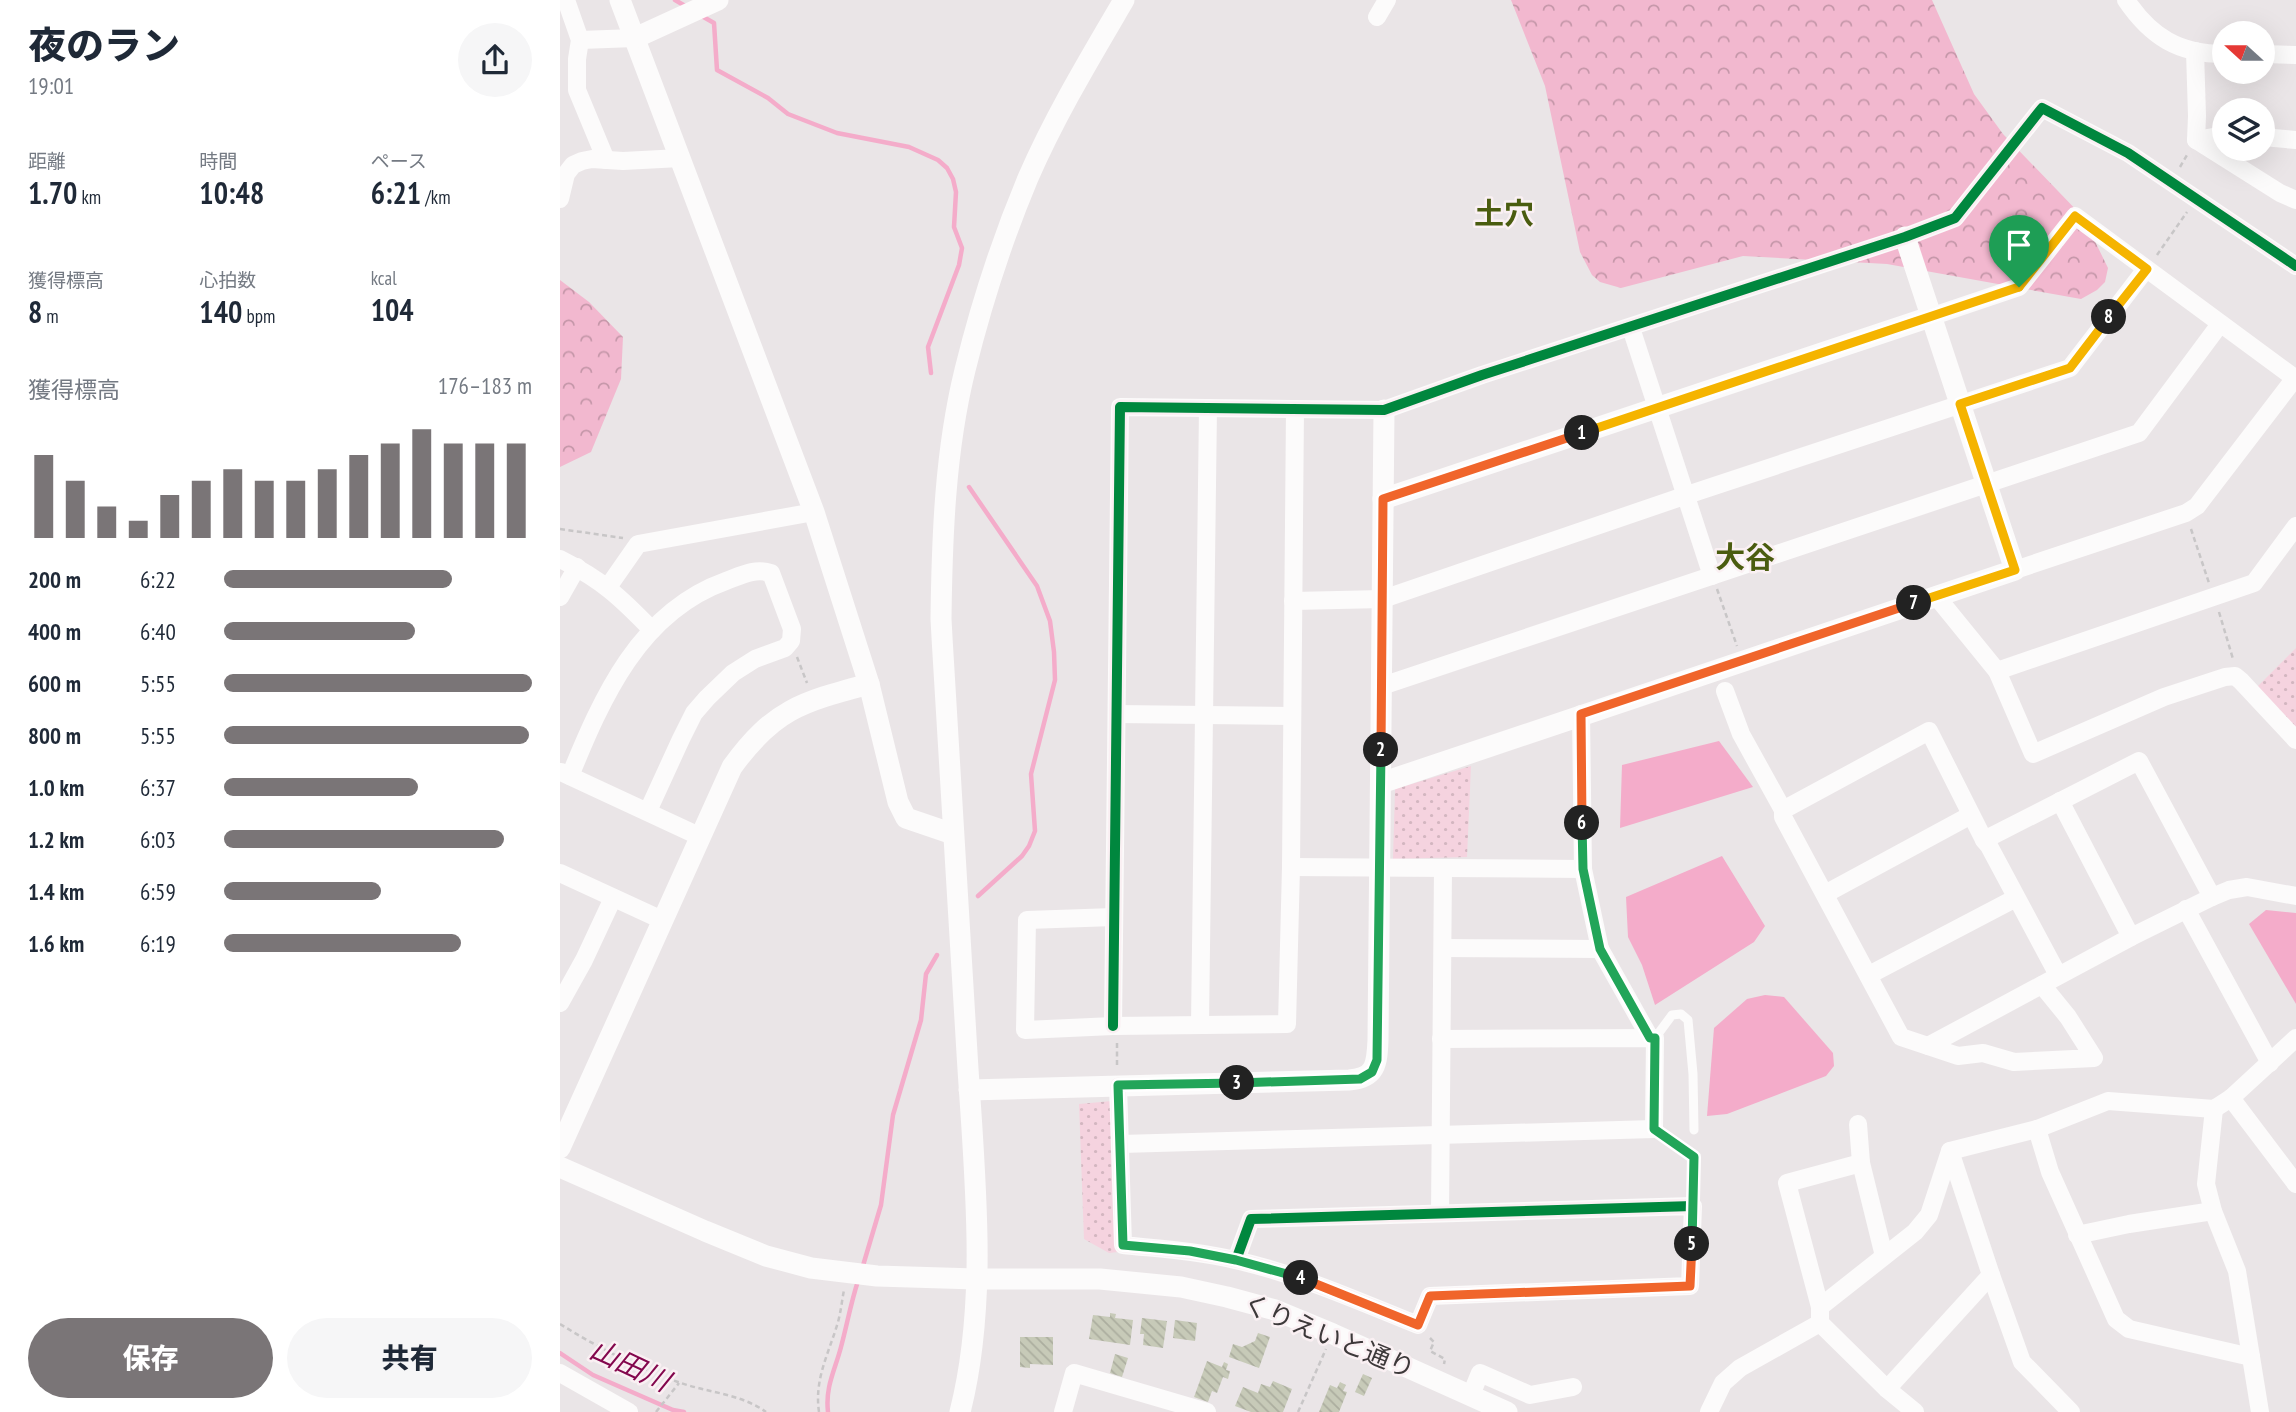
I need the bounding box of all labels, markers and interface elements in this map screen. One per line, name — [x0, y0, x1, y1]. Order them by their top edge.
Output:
text: 夜のラン — [28, 20, 180, 69]
north arrow — [2212, 21, 2275, 84]
map controls — [2212, 21, 2275, 161]
button: share — [458, 23, 532, 97]
text: 19:01 — [28, 71, 74, 100]
button: layers — [2212, 98, 2275, 161]
text: 距離 — [28, 149, 66, 173]
text: 時間 — [199, 149, 237, 173]
text: ペース — [371, 149, 427, 173]
text: 1.70 — [28, 173, 77, 212]
text: 10:48 — [199, 173, 264, 212]
text: 6:21 — [371, 173, 421, 212]
text: km — [77, 185, 101, 209]
text: /km — [421, 185, 451, 209]
district label: 土穴 — [1474, 193, 1534, 232]
pin — [1989, 215, 2049, 287]
icon: arrive — [2000, 226, 2038, 264]
text: kcal — [371, 266, 397, 290]
text: 獲得標高 — [28, 268, 104, 292]
text: 心拍数 — [199, 268, 256, 292]
text: 104 — [371, 290, 414, 329]
text: 8 — [28, 292, 42, 331]
text: 140 — [199, 292, 242, 331]
pin: 8 — [2092, 300, 2126, 334]
text: m — [42, 304, 59, 328]
text: bpm — [242, 304, 275, 328]
text: 8 — [2104, 304, 2113, 328]
text: 176–183 m — [438, 371, 532, 400]
text: 獲得標高 — [28, 375, 120, 404]
pin: 1 — [1564, 416, 1600, 450]
text: 1 — [1577, 420, 1586, 444]
district label: 大谷 — [1715, 537, 1775, 576]
text: 200 m — [28, 565, 81, 594]
text: 6:22 — [140, 565, 176, 594]
pin: 7 — [1896, 586, 1932, 620]
text: 7 — [1909, 590, 1918, 614]
text: 400 m — [28, 617, 81, 646]
text: 6:40 — [140, 617, 176, 646]
text: 600 m — [28, 669, 81, 698]
text: 5:55 — [140, 669, 176, 698]
text: 800 m — [28, 721, 81, 750]
text: 5:55 — [140, 721, 176, 750]
pin: 2 — [1364, 732, 1398, 768]
text: 2 — [1376, 737, 1385, 761]
text: 1.0 km — [28, 773, 84, 802]
text: 6:37 — [140, 773, 176, 802]
pin: 6 — [1564, 806, 1600, 840]
text: 6 — [1577, 810, 1586, 834]
text: 1.2 km — [28, 825, 84, 854]
text: 6:03 — [140, 825, 176, 854]
text: 1.4 km — [28, 877, 84, 906]
text: 6:59 — [140, 877, 176, 906]
text: 1.6 km — [28, 929, 84, 958]
text: 6:19 — [140, 929, 176, 958]
pin: 3 — [1220, 1066, 1254, 1100]
text: 3 — [1232, 1070, 1241, 1094]
pin: 5 — [1674, 1226, 1710, 1262]
text: 5 — [1687, 1231, 1696, 1255]
pin: 4 — [1284, 1260, 1318, 1296]
text: 4 — [1296, 1265, 1305, 1289]
street label: くりえいと通り — [1239, 1286, 1420, 1385]
button: 保存 — [28, 1318, 273, 1398]
button: 共有 — [287, 1318, 532, 1398]
water label: 山田川 — [584, 1330, 679, 1400]

